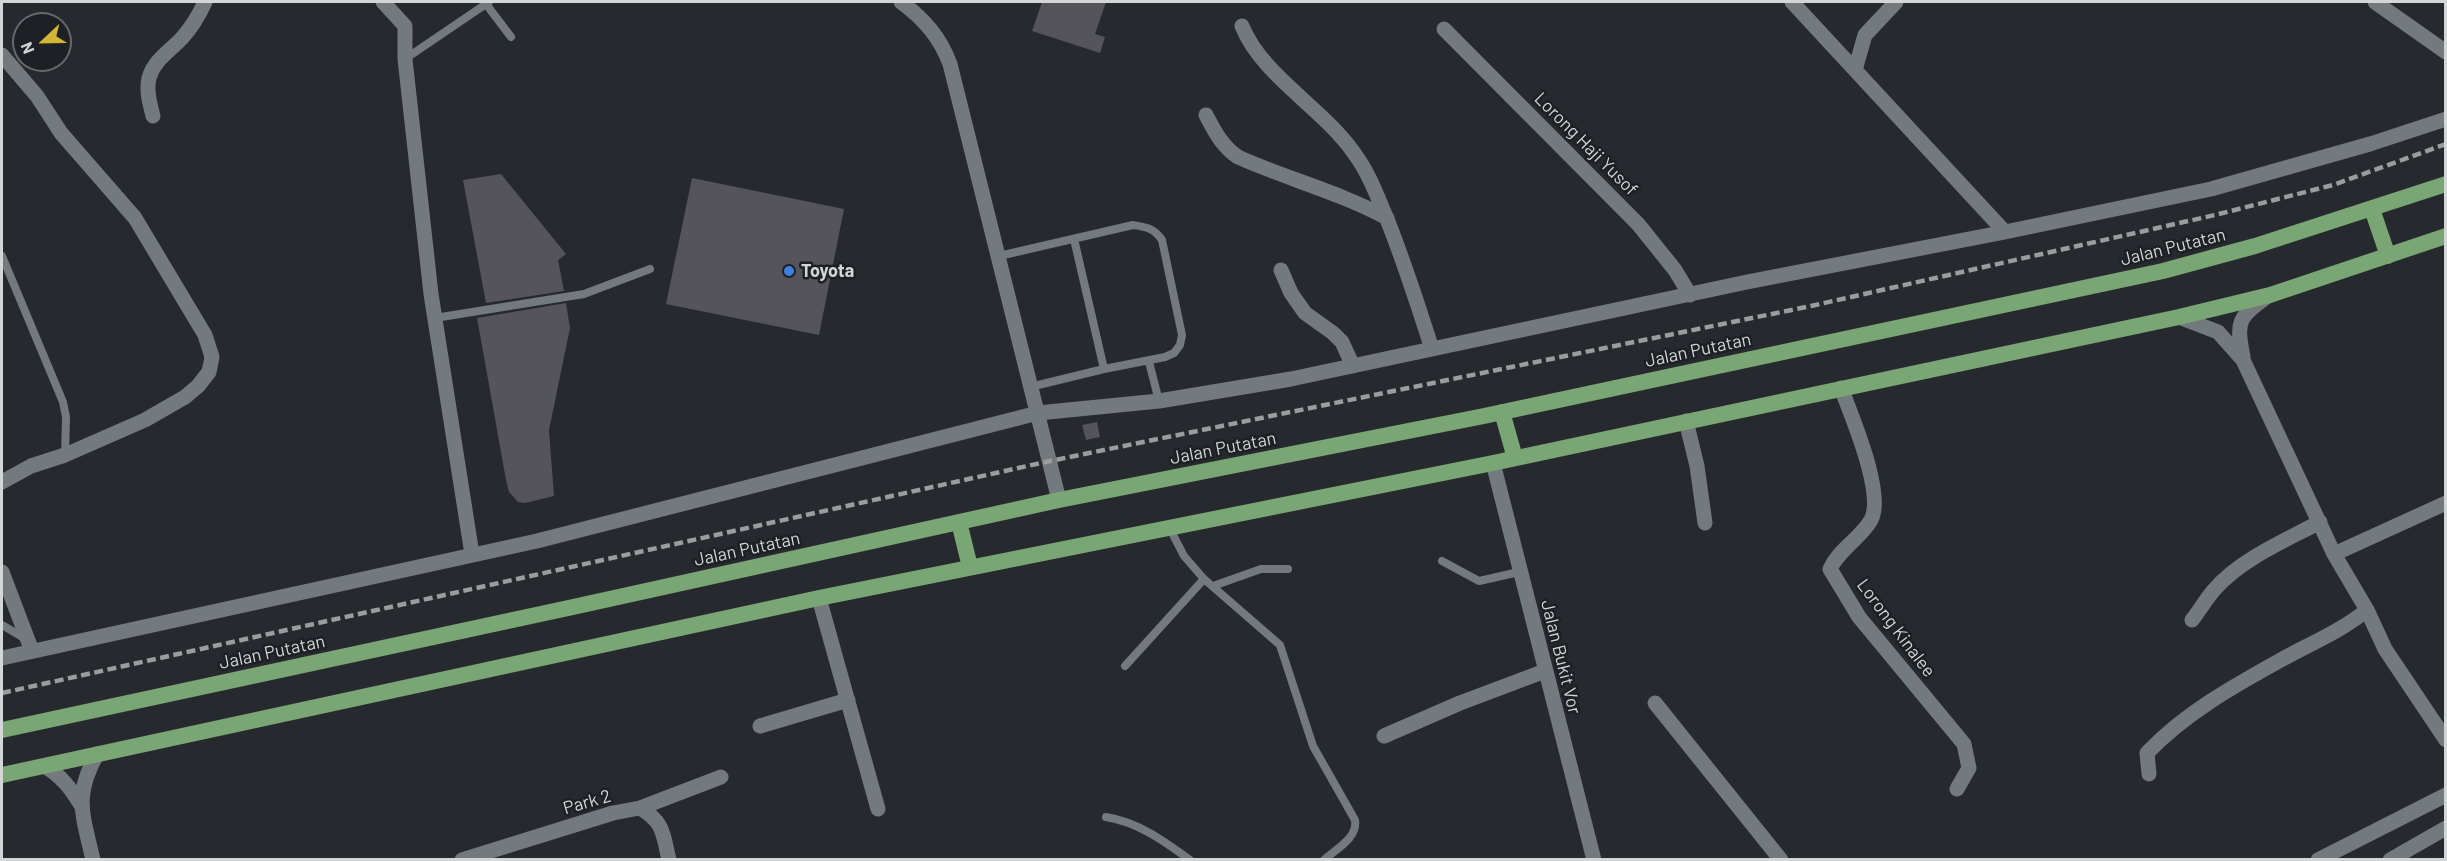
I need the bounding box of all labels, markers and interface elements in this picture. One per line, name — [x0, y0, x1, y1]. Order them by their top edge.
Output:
north arrow — [12, 12, 72, 72]
text: N — [16, 40, 38, 57]
street label: Lorong Haji Yusof — [1530, 88, 1642, 200]
street label: Jalan Putatan — [2118, 223, 2228, 271]
place label: Toyota — [801, 260, 854, 282]
marker: Toyota — [782, 264, 796, 278]
street label: Jalan Putatan — [1643, 328, 1753, 372]
street label: Jalan Putatan — [1168, 427, 1278, 469]
street label: Jalan Putatan — [692, 527, 802, 571]
street label: Lorong Kinalee — [1852, 575, 1940, 681]
street label: Jalan Bukit Vor — [1536, 598, 1586, 716]
street label: Jalan Putatan — [217, 630, 327, 674]
street label: Park 2 — [561, 785, 613, 819]

